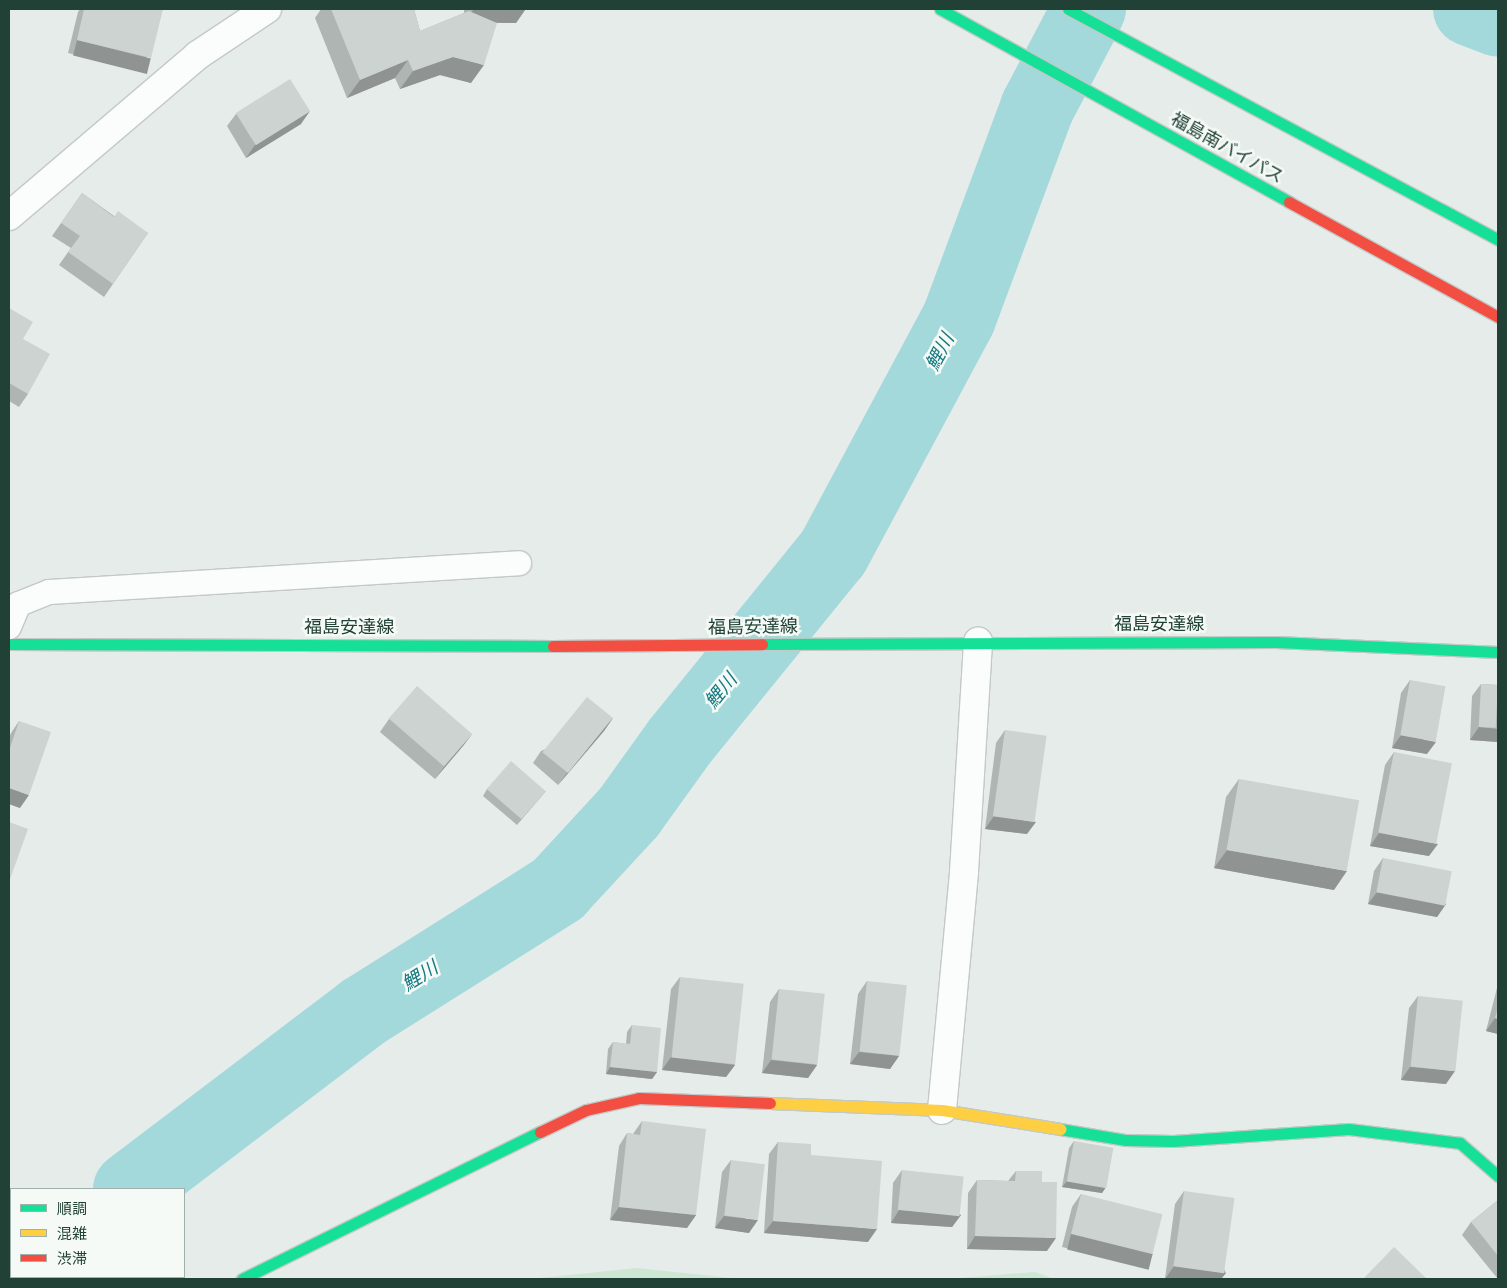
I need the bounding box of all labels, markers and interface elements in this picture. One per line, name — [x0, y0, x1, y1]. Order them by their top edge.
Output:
street label: 福島南バイパス — [1167, 108, 1287, 188]
water label: 鯉川 — [921, 330, 959, 374]
street label: 福島安達線 — [1114, 613, 1204, 635]
street label: 福島安達線 — [708, 615, 798, 639]
street label: 福島安達線 — [304, 616, 394, 638]
water label: 鯉川 — [700, 669, 742, 713]
water label: 鯉川 — [398, 956, 442, 996]
legend — [10, 1188, 185, 1278]
text: 順調 — [57, 1198, 87, 1219]
text: 混雑 — [57, 1223, 87, 1244]
text: 渋滞 — [57, 1248, 87, 1269]

